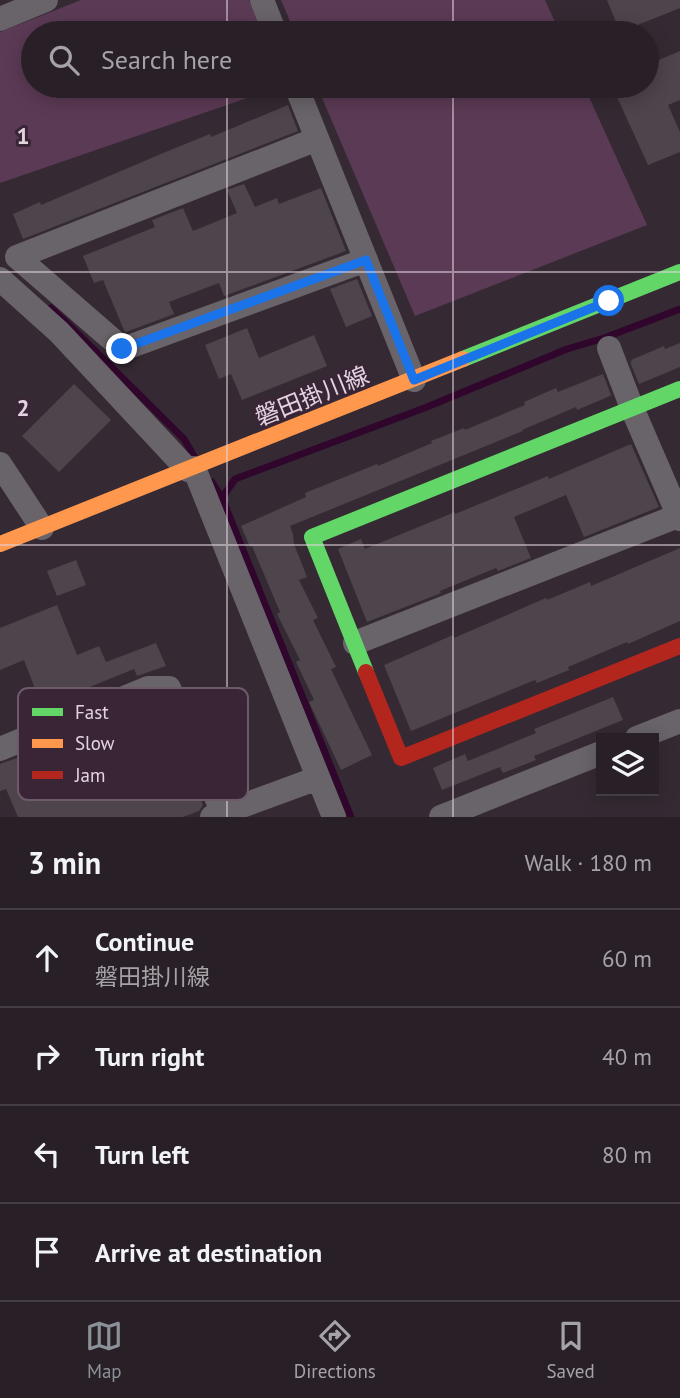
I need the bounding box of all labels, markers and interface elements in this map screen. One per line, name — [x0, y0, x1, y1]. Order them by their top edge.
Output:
search box — [21, 21, 659, 98]
icon: search — [45, 41, 83, 79]
text: Search here — [101, 43, 232, 76]
text: 1 — [16, 121, 30, 150]
route start — [593, 285, 624, 316]
route end — [106, 333, 137, 364]
street label: 磐田掛川線 — [251, 359, 373, 433]
text: 2 — [16, 393, 30, 422]
legend — [18, 688, 248, 800]
text: Fast — [75, 700, 109, 724]
text: Slow — [75, 731, 115, 755]
map controls — [596, 733, 659, 796]
button: layers — [596, 733, 659, 796]
text: Jam — [74, 763, 105, 787]
text: 3 min — [28, 843, 101, 882]
text: Walk · 180 m — [525, 848, 652, 877]
text: Continue — [95, 925, 194, 958]
icon: ahead — [28, 939, 66, 977]
text: 60 m — [602, 944, 652, 973]
text: 磐田掛川線 — [95, 962, 210, 991]
icon: right — [28, 1037, 66, 1075]
text: Turn right — [95, 1040, 204, 1073]
text: 40 m — [602, 1042, 652, 1071]
icon: left — [28, 1135, 66, 1173]
text: Turn left — [95, 1138, 189, 1171]
text: 80 m — [602, 1140, 652, 1169]
icon: arrive — [28, 1233, 66, 1271]
text: Arrive at destination — [95, 1236, 322, 1269]
tab: Map — [85, 1317, 123, 1383]
tab: Directions — [294, 1317, 376, 1383]
tab: Saved — [546, 1317, 595, 1383]

